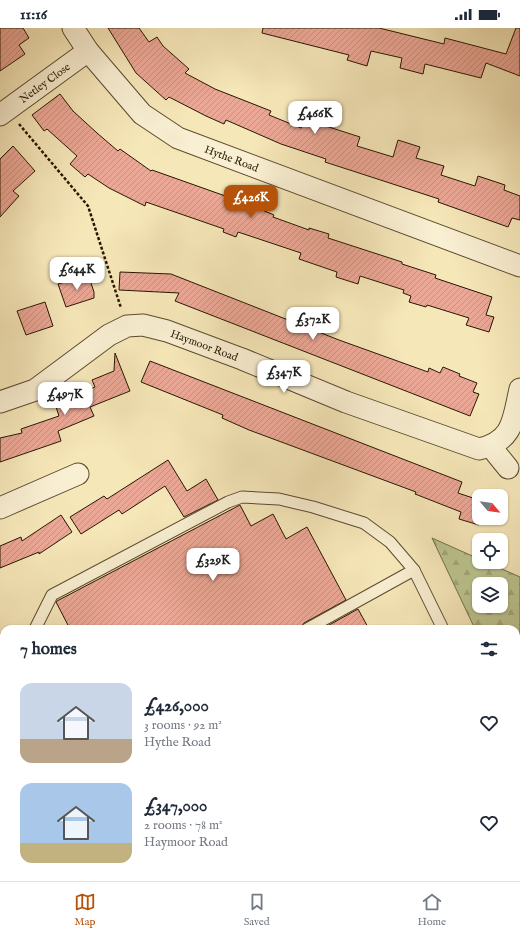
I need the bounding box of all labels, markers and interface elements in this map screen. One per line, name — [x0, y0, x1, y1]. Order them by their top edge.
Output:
text: 11:16 — [20, 5, 47, 24]
street label: Netley Close — [17, 60, 73, 107]
pin: £466K — [287, 101, 343, 135]
text: £466K — [297, 105, 333, 122]
street label: Hythe Road — [202, 143, 260, 176]
pin: £426K — [223, 185, 279, 219]
text: £426K — [233, 189, 269, 206]
pin: £644K — [49, 257, 105, 291]
text: £644K — [59, 261, 95, 278]
pin: £372K — [285, 307, 341, 341]
text: £372K — [295, 311, 331, 328]
street label: Haymoor Road — [168, 327, 240, 365]
pin: £347K — [256, 360, 312, 394]
text: £347K — [266, 364, 302, 381]
pin: £497K — [37, 382, 93, 416]
text: £497K — [47, 386, 83, 403]
north arrow — [472, 489, 508, 525]
map controls — [472, 489, 508, 613]
button: locate — [472, 533, 508, 569]
pin: £329K — [185, 548, 241, 582]
text: £329K — [195, 552, 231, 569]
button: layers — [472, 577, 508, 613]
icon: filters — [478, 638, 500, 660]
text: 7 homes — [20, 639, 77, 660]
text: £426,000 — [144, 696, 209, 717]
icon: home — [52, 699, 100, 747]
icon: heart — [478, 712, 500, 734]
text: 3 rooms · 92 m² — [144, 717, 222, 734]
text: Hythe Road — [144, 734, 211, 751]
text: £347,000 — [144, 796, 207, 817]
icon: home — [52, 799, 100, 847]
icon: heart — [478, 812, 500, 834]
text: 2 rooms · 78 m² — [144, 817, 223, 834]
text: Haymoor Road — [144, 834, 228, 851]
tab: Map — [74, 891, 96, 929]
tab: Saved — [244, 891, 270, 929]
tab: Home — [417, 891, 446, 929]

